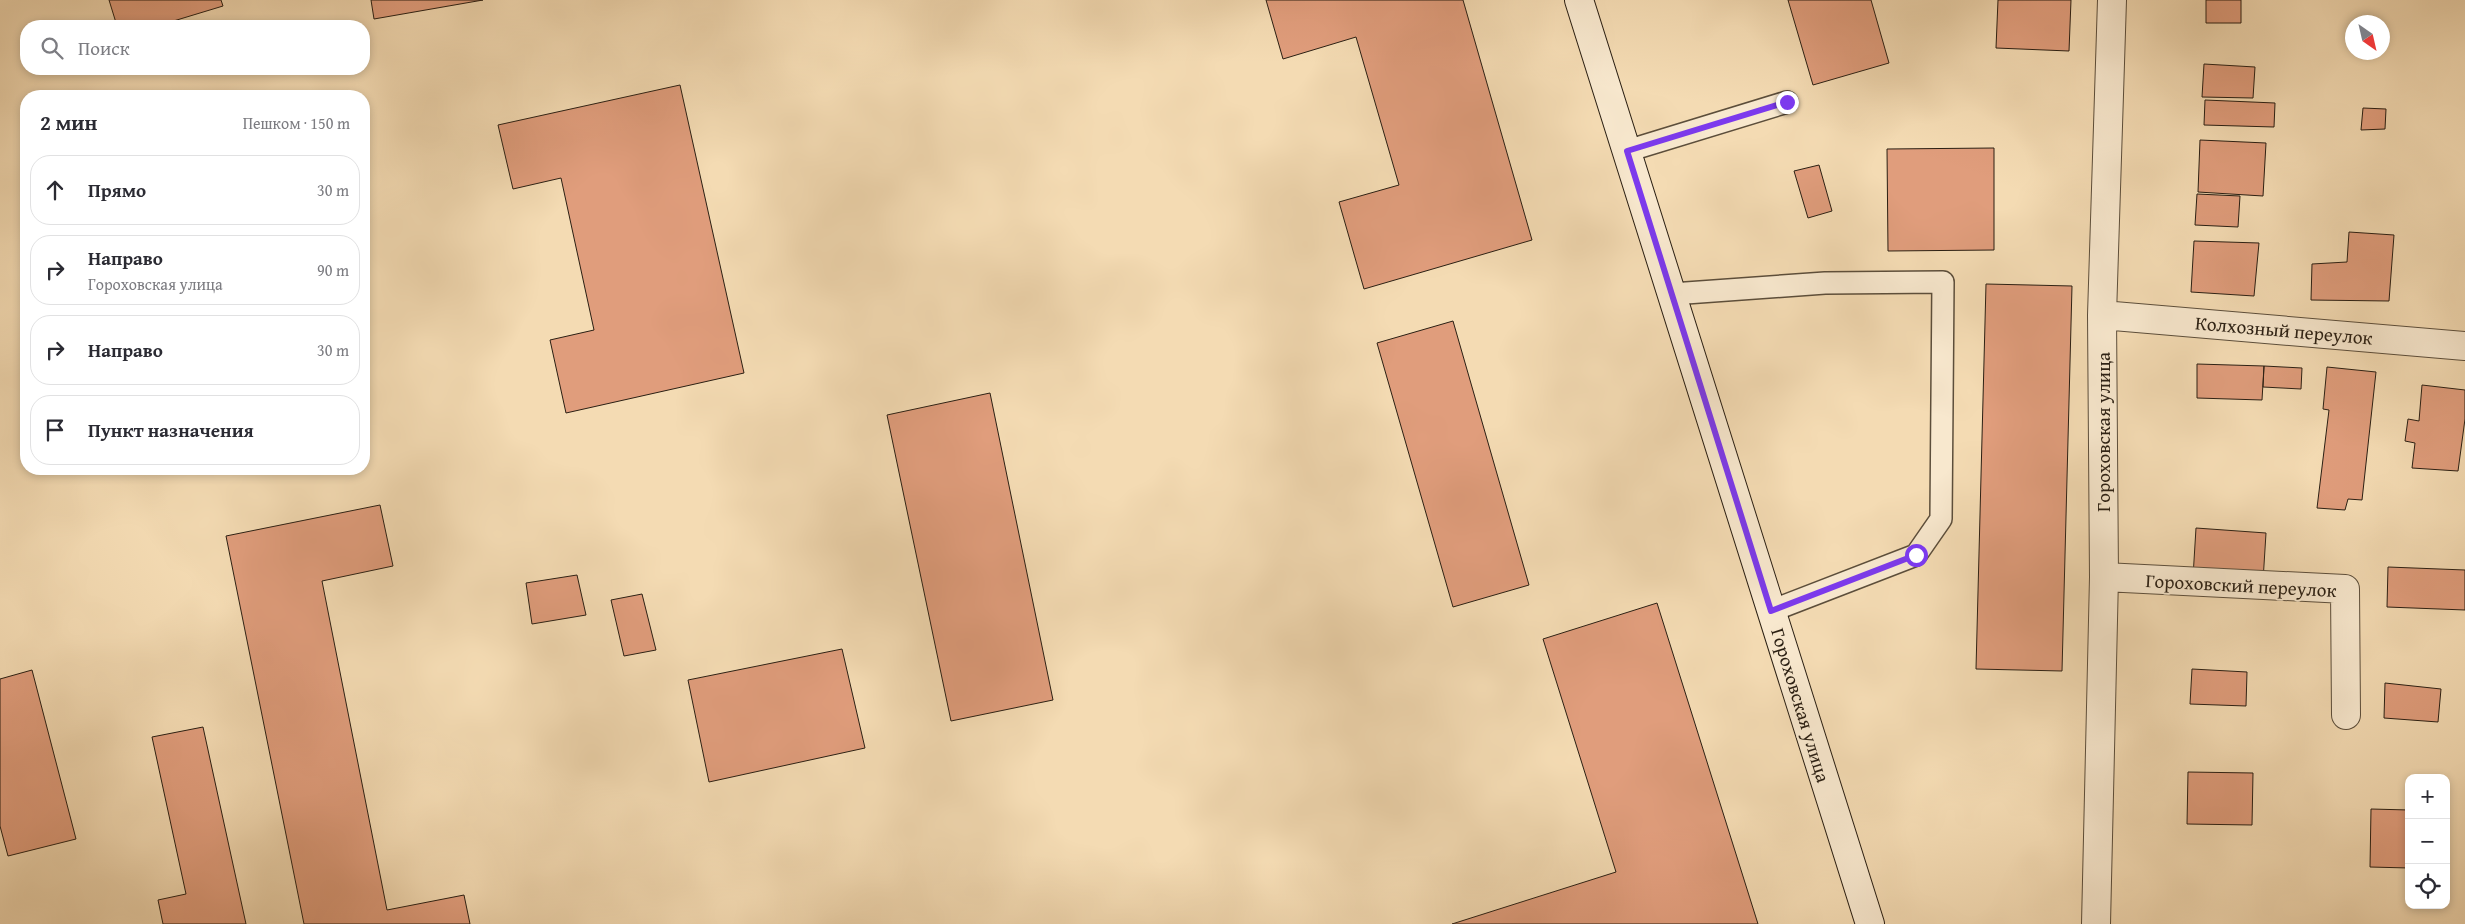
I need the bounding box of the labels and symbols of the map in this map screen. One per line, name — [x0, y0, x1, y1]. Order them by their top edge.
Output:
north arrow — [2345, 15, 2390, 60]
route end — [1776, 91, 1799, 114]
street label: Колхозный переулок — [2194, 308, 2374, 352]
street label: Гороховская улица — [2089, 352, 2117, 512]
route start — [1905, 544, 1928, 567]
street label: Гороховский переулок — [2145, 566, 2337, 604]
street label: Гороховская улица — [1764, 624, 1838, 786]

